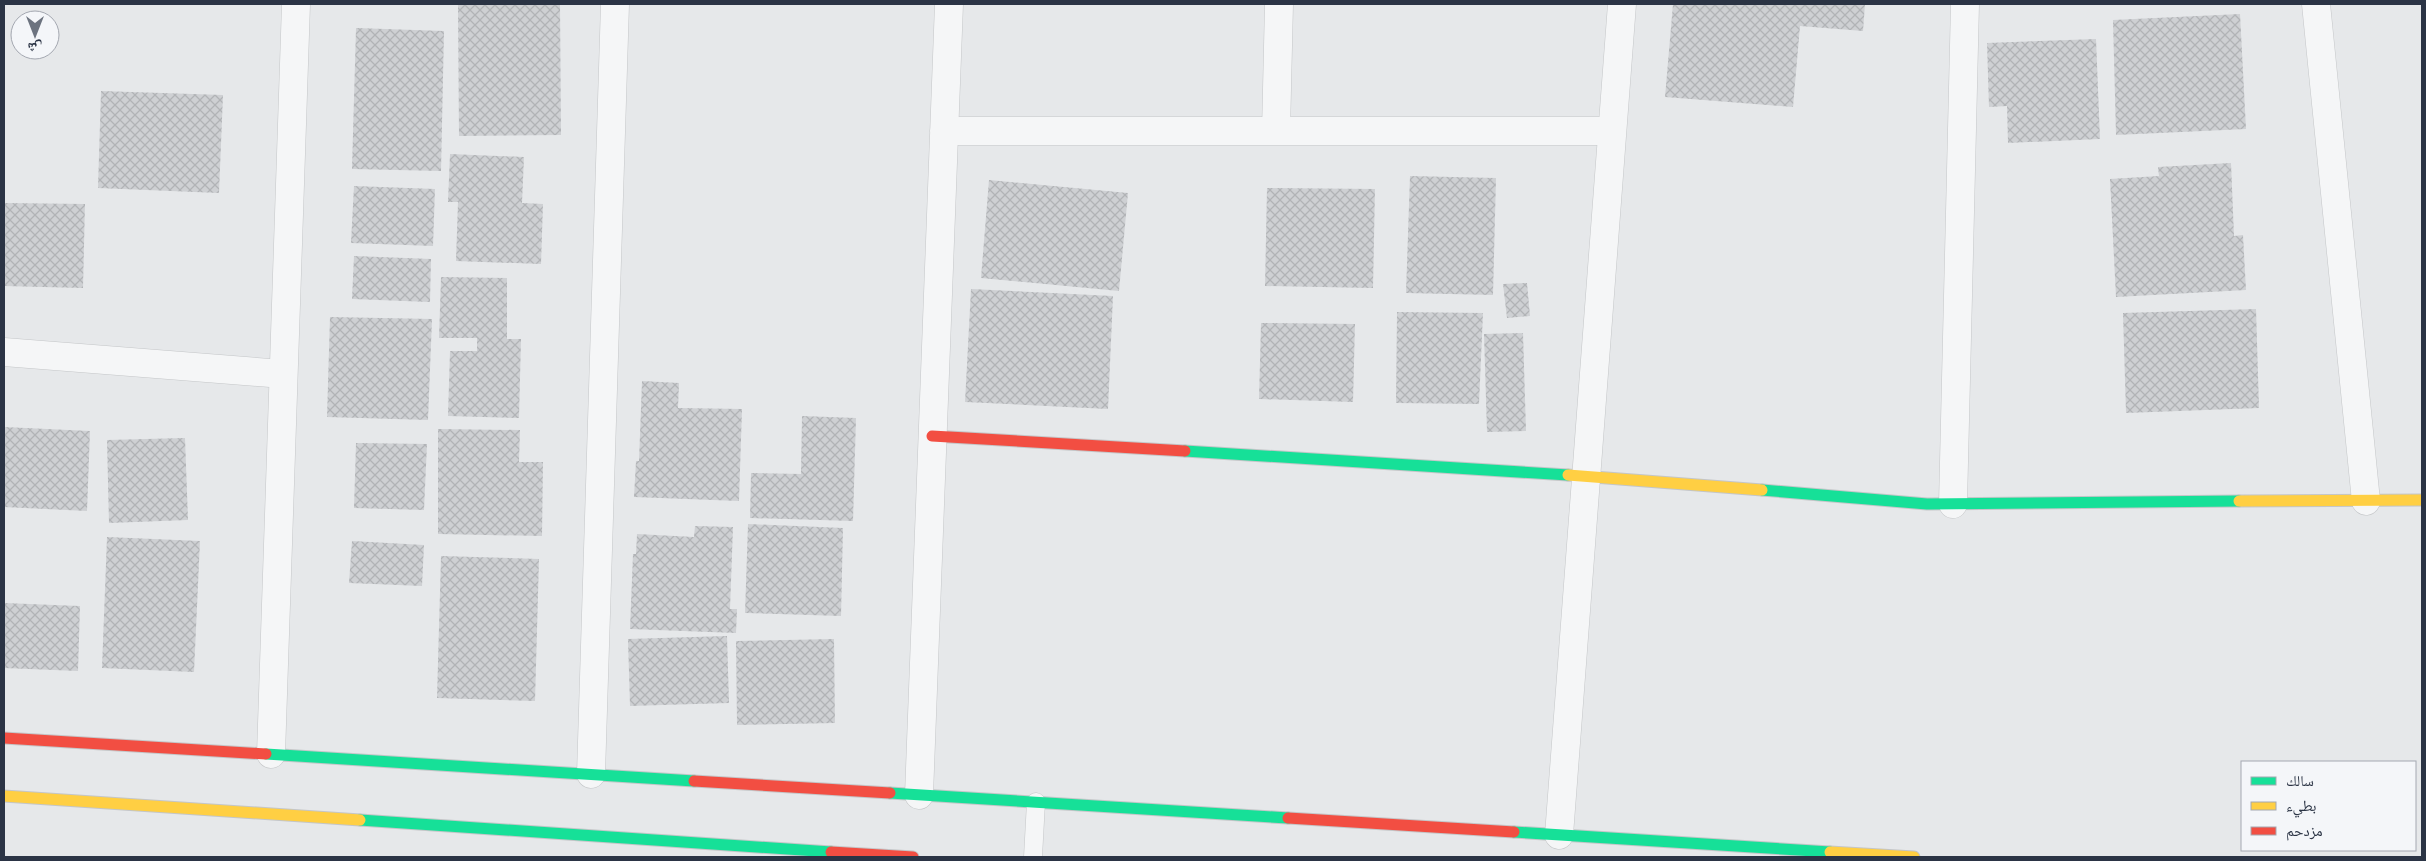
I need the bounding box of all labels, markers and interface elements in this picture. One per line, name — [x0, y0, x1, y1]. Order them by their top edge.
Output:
north arrow — [10, 10, 60, 60]
text: ش — [27, 39, 42, 54]
legend — [2241, 761, 2416, 851]
text: سالك — [2286, 774, 2314, 789]
text: بطيء — [2286, 799, 2316, 818]
text: مزدحم — [2286, 824, 2323, 841]

